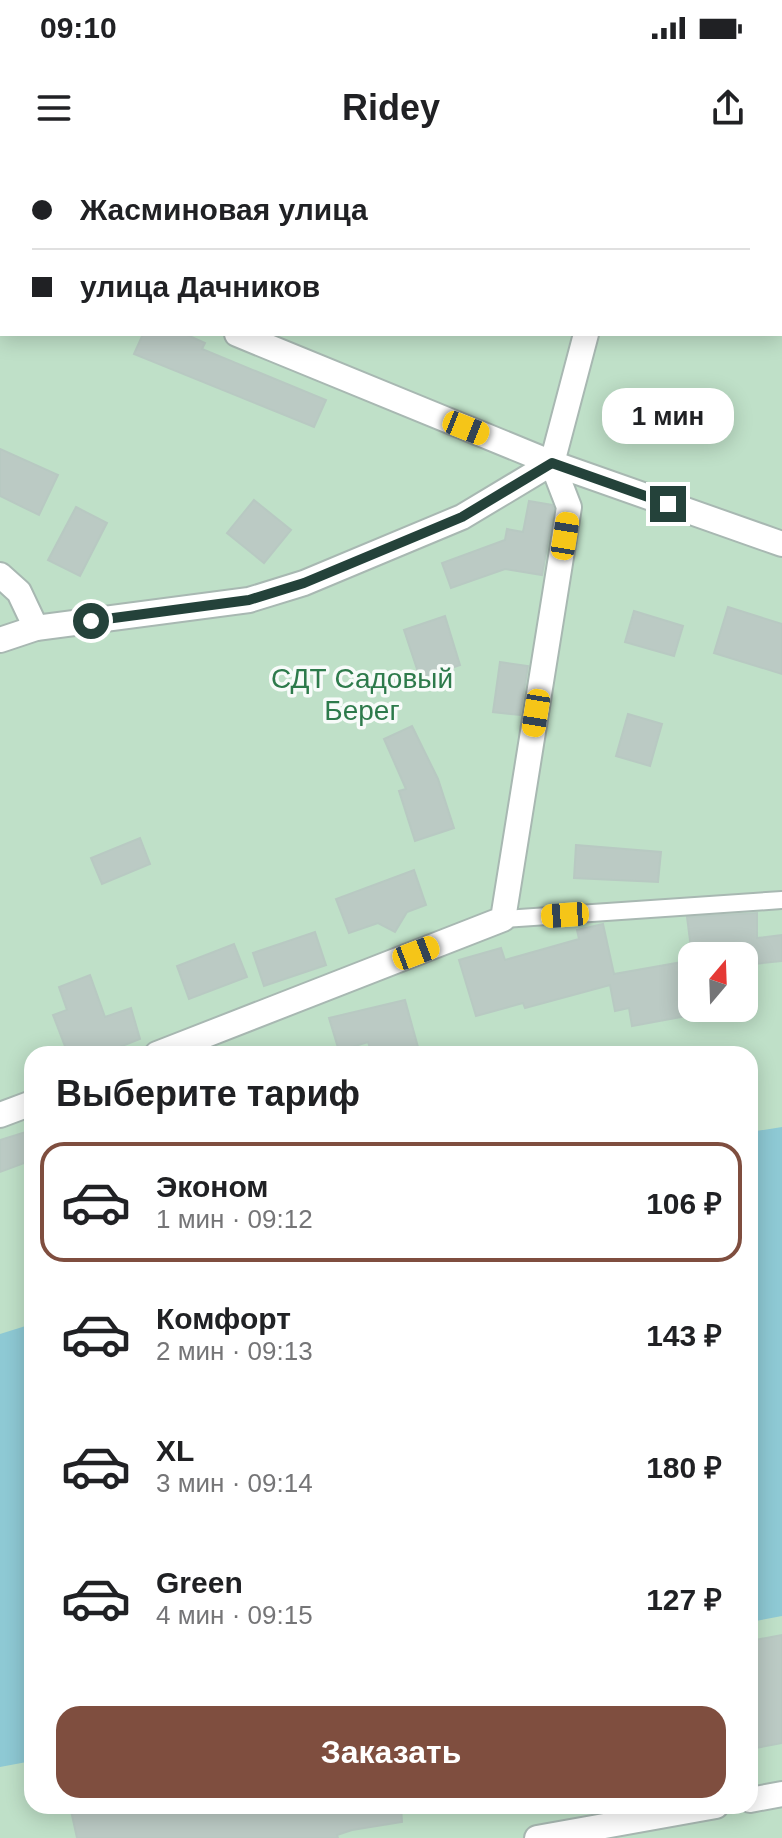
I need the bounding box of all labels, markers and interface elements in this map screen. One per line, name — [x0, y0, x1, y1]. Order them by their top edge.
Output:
text: 09:10 — [40, 11, 117, 44]
icon: menu — [32, 86, 76, 130]
icon: share — [706, 86, 750, 130]
text: Ridey — [342, 87, 440, 128]
text: Жасминовая улица — [80, 193, 368, 226]
text: улица Дачников — [80, 270, 320, 303]
callout: 1 мин — [602, 388, 734, 444]
text: 1 мин — [632, 401, 704, 431]
car — [439, 408, 493, 448]
route end — [650, 486, 686, 522]
car — [549, 510, 581, 562]
route start — [73, 603, 109, 639]
park label: СДТ Садовый Берег — [271, 663, 453, 726]
car — [520, 687, 552, 739]
car — [540, 901, 590, 929]
car — [389, 933, 443, 973]
north arrow — [678, 942, 758, 1022]
map controls — [678, 942, 758, 1022]
text: Выберите тариф — [56, 1073, 360, 1114]
icon: car — [60, 1166, 132, 1238]
text: Эконом — [156, 1170, 269, 1203]
text: 106 ₽ — [646, 1187, 722, 1220]
text: 1 мин · 09:12 — [156, 1204, 313, 1234]
icon: car — [60, 1298, 132, 1370]
text: Комфорт — [156, 1302, 291, 1335]
text: 143 ₽ — [646, 1319, 722, 1352]
text: 2 мин · 09:13 — [156, 1336, 313, 1366]
icon: car — [60, 1430, 132, 1502]
text: XL — [156, 1434, 194, 1467]
text: 180 ₽ — [646, 1451, 722, 1484]
text: 3 мин · 09:14 — [156, 1468, 313, 1498]
icon: car — [60, 1562, 132, 1634]
text: Green — [156, 1566, 243, 1599]
text: 127 ₽ — [646, 1583, 722, 1616]
text: 4 мин · 09:15 — [156, 1600, 313, 1630]
button: Заказать — [56, 1706, 726, 1798]

